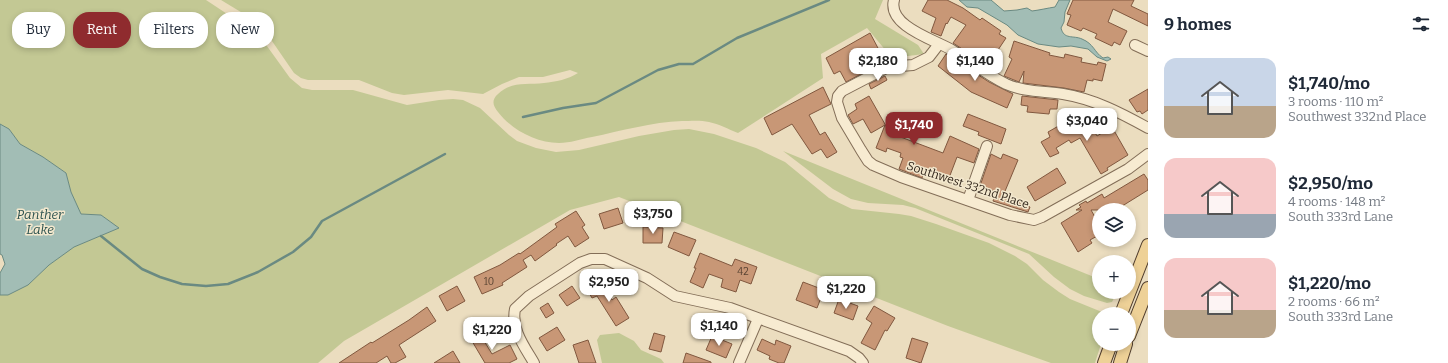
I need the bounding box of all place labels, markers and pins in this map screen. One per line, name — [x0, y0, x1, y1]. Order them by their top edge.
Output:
pin: $2,180 — [845, 48, 911, 82]
pin: $1,140 — [942, 48, 1008, 82]
pin: $3,040 — [1054, 108, 1120, 142]
pin: $1,740 — [881, 112, 947, 146]
pin: $3,750 — [620, 201, 686, 235]
pin: $2,950 — [576, 269, 642, 303]
pin: $1,220 — [813, 276, 879, 310]
pin: $1,140 — [686, 313, 752, 347]
pin: $1,220 — [459, 317, 525, 351]

